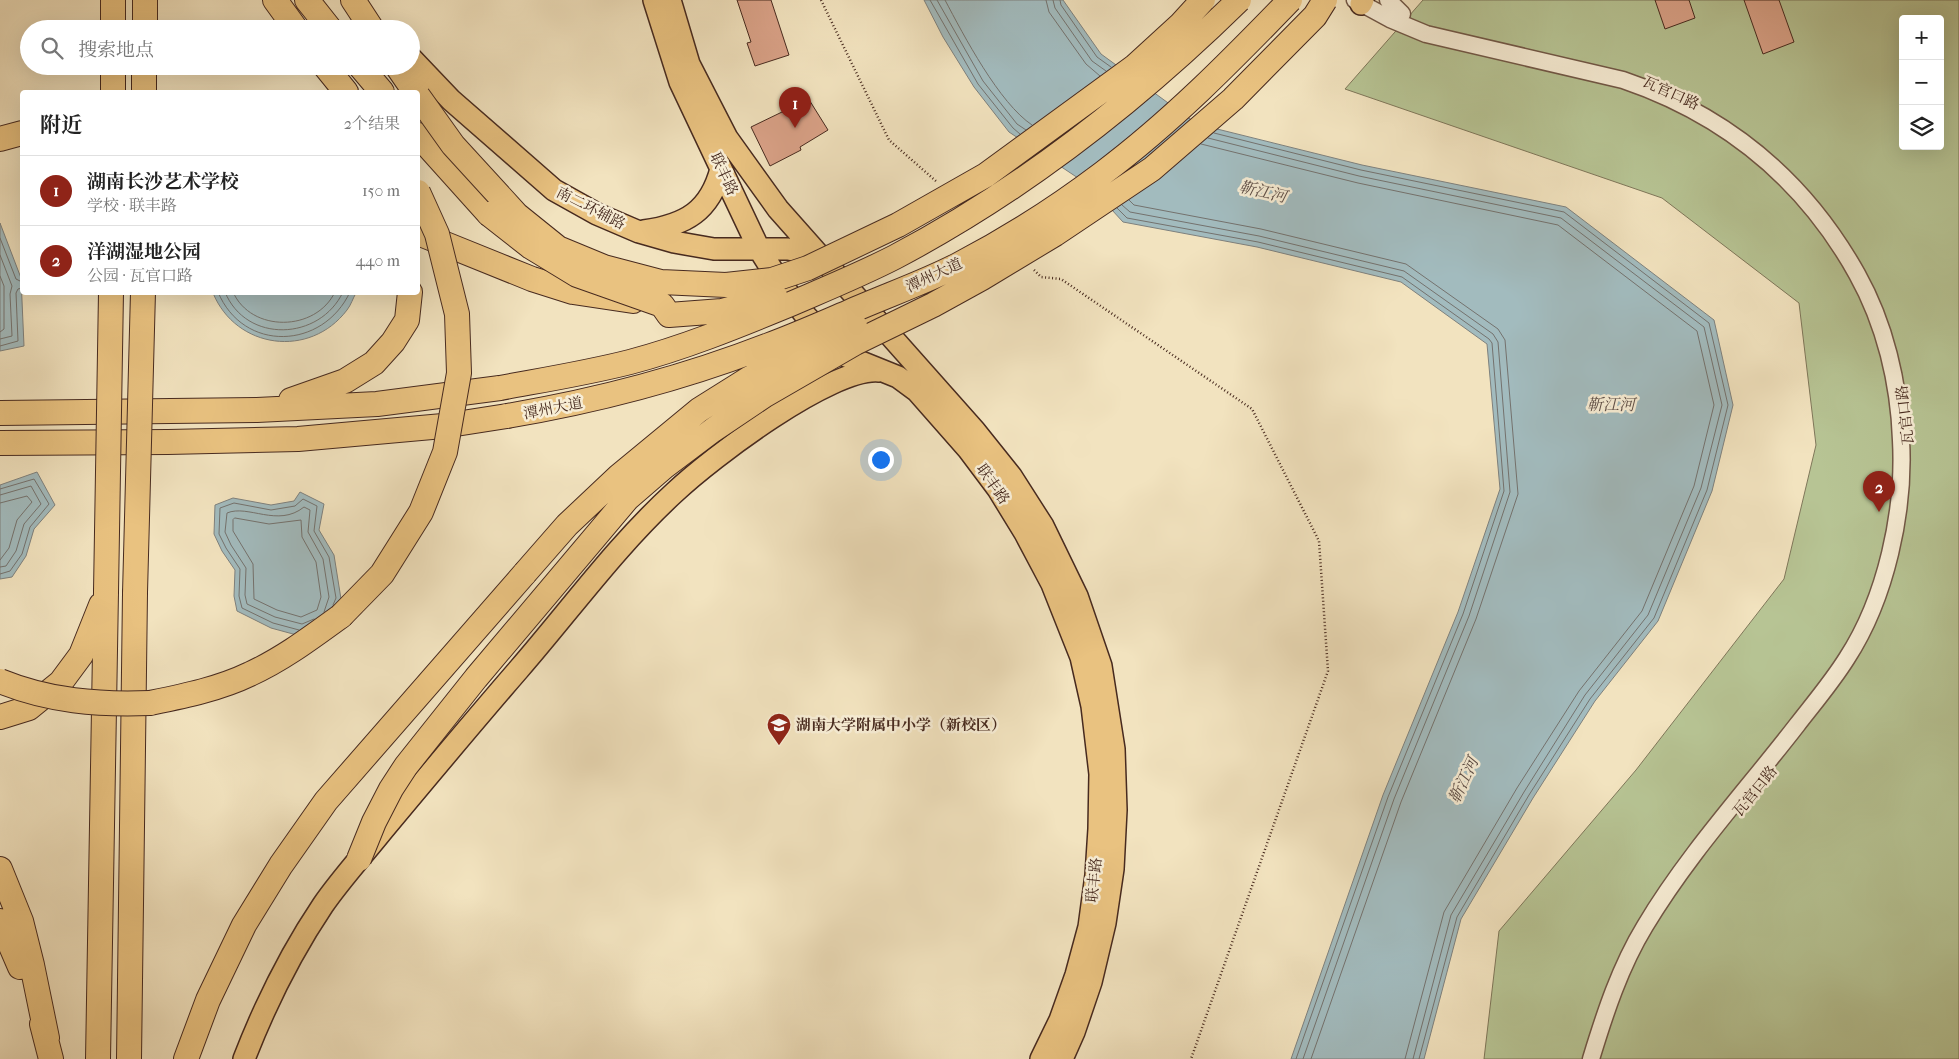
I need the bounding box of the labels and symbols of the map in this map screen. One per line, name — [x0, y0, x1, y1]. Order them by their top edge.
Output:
street label: 瓦官口路 — [1640, 73, 1702, 113]
pin: 1 — [779, 87, 811, 128]
street label: 联丰路 — [706, 150, 742, 198]
water label: 靳江河 — [1237, 177, 1291, 207]
street label: 南二环辅路 — [553, 183, 629, 233]
street label: 潭州大道 — [903, 254, 965, 296]
street label: 瓦官口路 — [1892, 384, 1918, 446]
street label: 潭州大道 — [522, 393, 584, 423]
water label: 靳江河 — [1587, 395, 1638, 414]
your location — [868, 447, 894, 473]
street label: 联丰路 — [973, 460, 1013, 508]
pin: 2 — [1863, 471, 1895, 512]
school or university icon: 湖南大学附属中小学（新校区） — [766, 712, 792, 746]
place label: 湖南大学附属中小学（新校区） — [796, 716, 1006, 734]
water label: 靳江河 — [1445, 752, 1483, 806]
street label: 瓦官口路 — [1729, 762, 1781, 820]
street label: 联丰路 — [1083, 857, 1105, 903]

